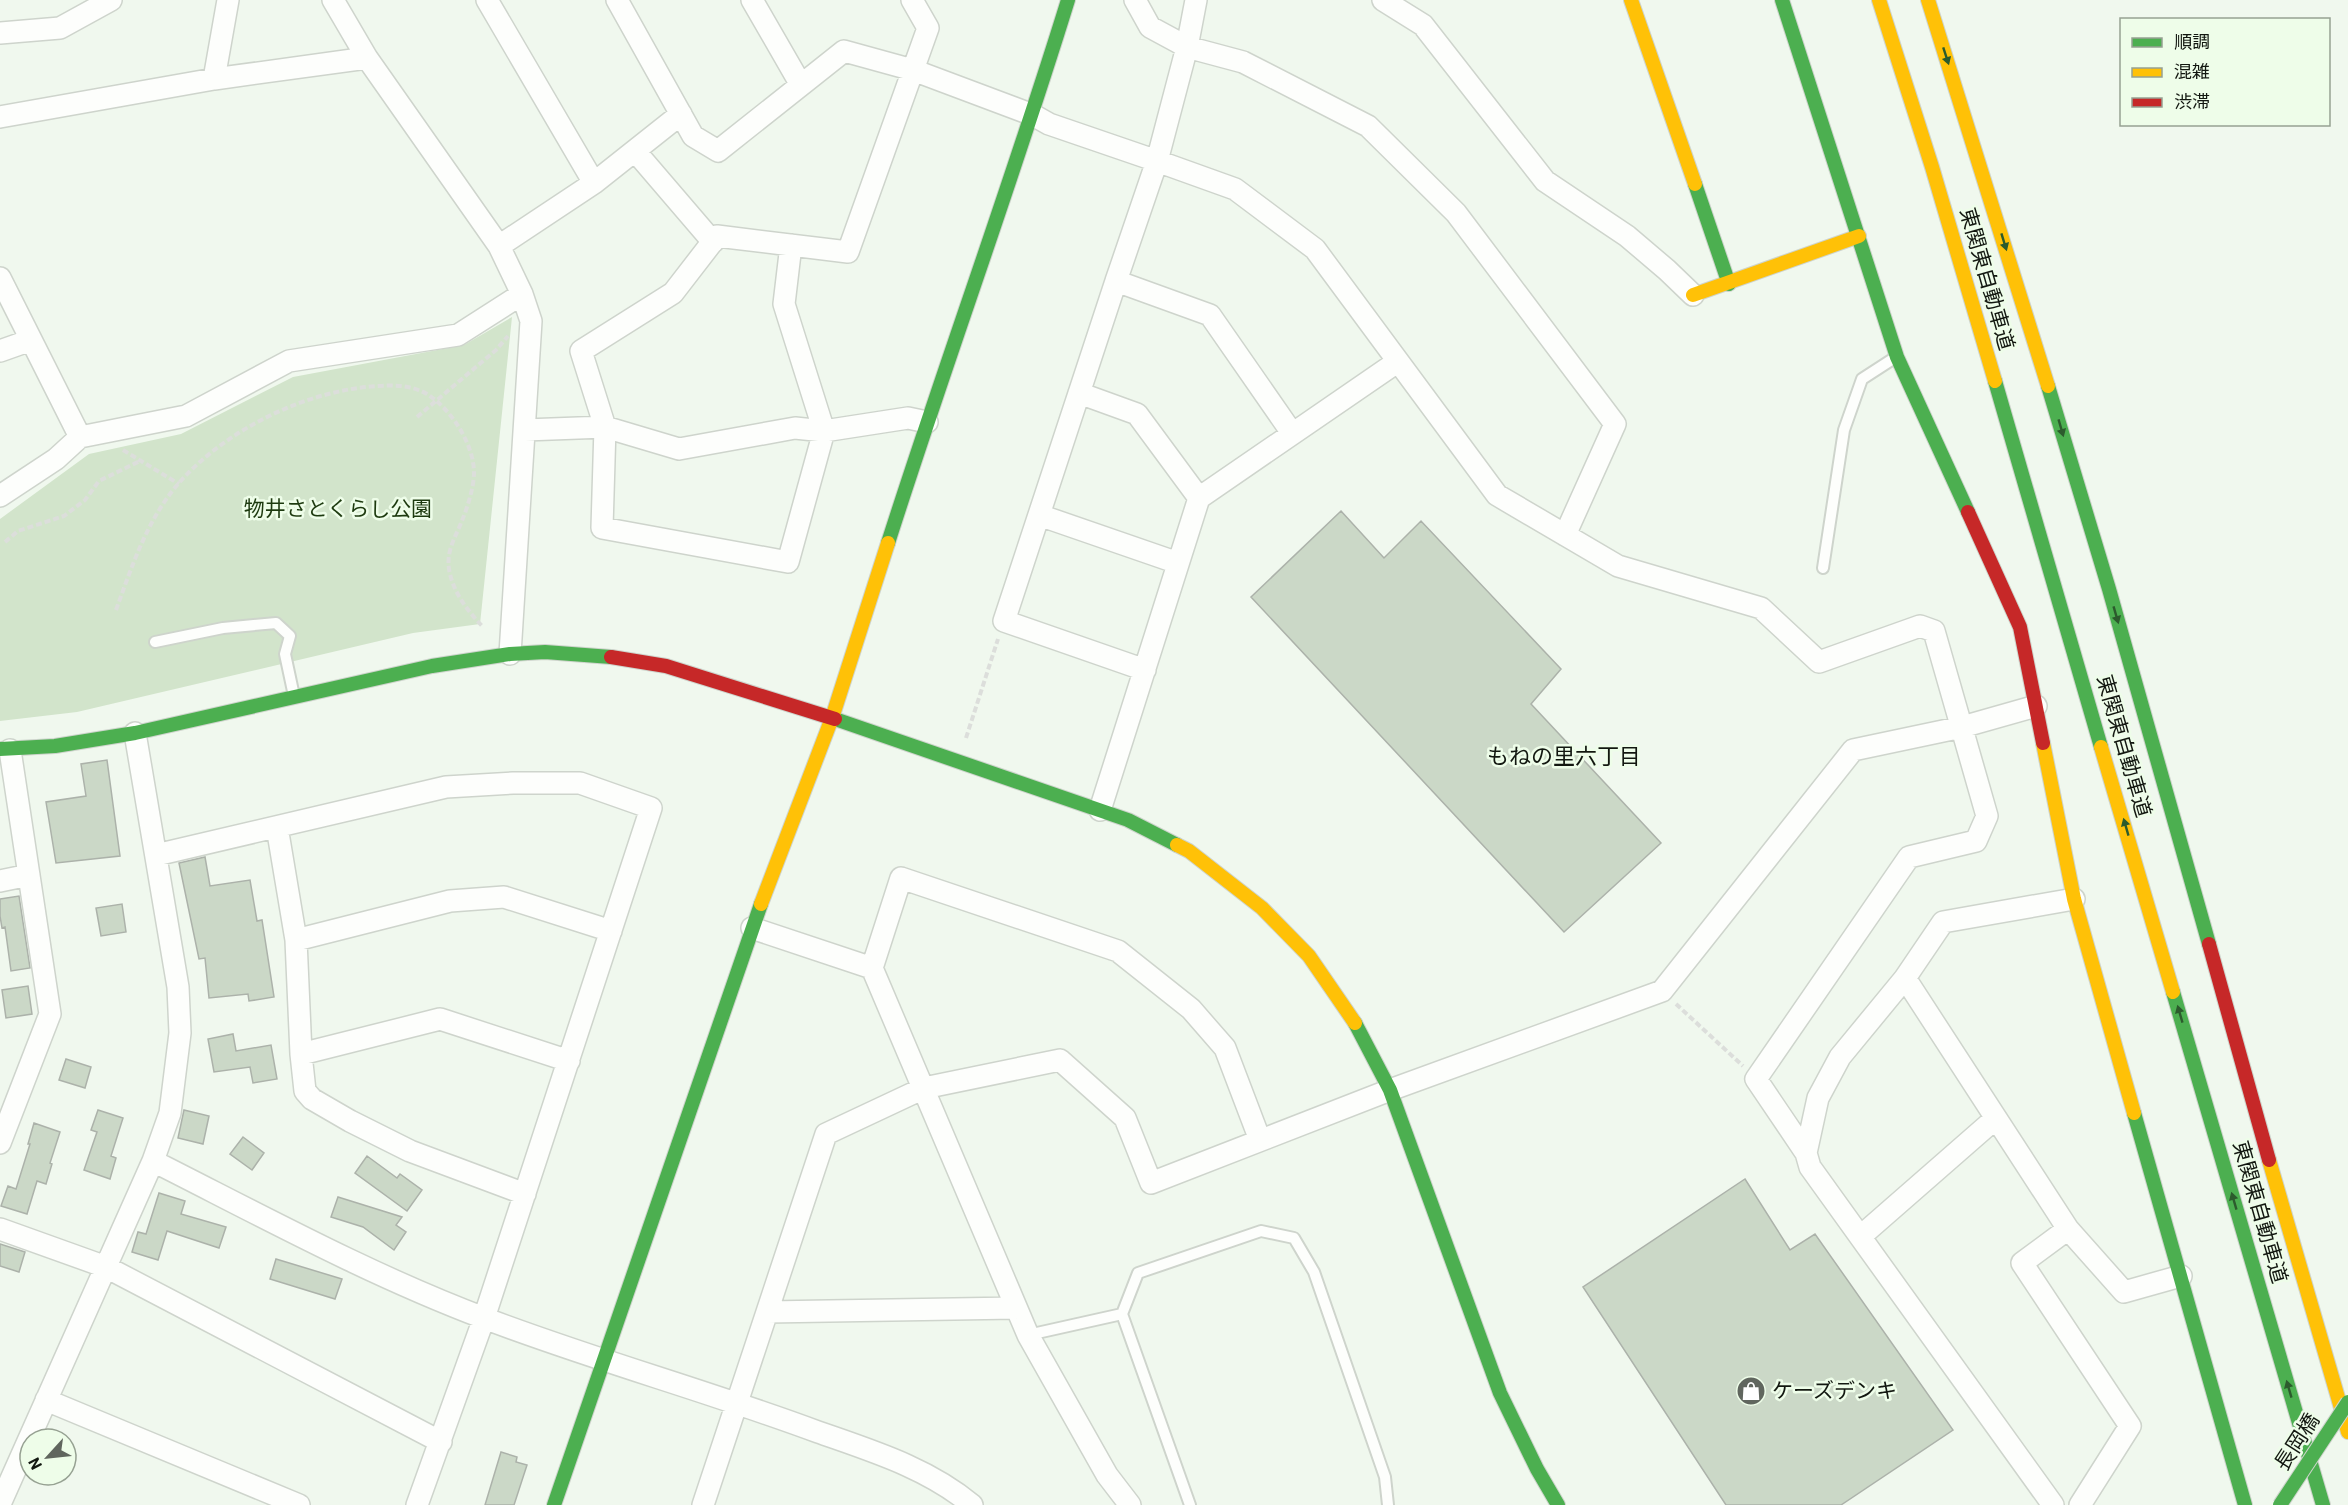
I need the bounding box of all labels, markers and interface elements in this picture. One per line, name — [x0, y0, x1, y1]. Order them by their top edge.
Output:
legend — [2120, 18, 2330, 126]
text: 順調 — [2174, 30, 2210, 52]
one-way arrow — [1942, 47, 1951, 65]
text: 混雑 — [2174, 60, 2210, 82]
text: 渋滞 — [2174, 90, 2210, 112]
street label: 東関東自動車道 — [1956, 204, 2021, 353]
one-way arrow — [2000, 233, 2009, 251]
one-way arrow — [2057, 419, 2066, 437]
park label: 物井さとくらし公園 — [244, 495, 432, 520]
one-way arrow — [2112, 607, 2121, 625]
street label: 東関東自動車道 — [2093, 671, 2158, 820]
district label: もねの里六丁目 — [1487, 742, 1641, 768]
one-way arrow — [2121, 817, 2130, 835]
one-way arrow — [2175, 1005, 2184, 1023]
street label: 東関東自動車道 — [2229, 1137, 2294, 1286]
one-way arrow — [2229, 1192, 2238, 1210]
shop icon: ケーズデンキ — [1735, 1375, 1767, 1407]
place label: ケーズデンキ — [1772, 1377, 1897, 1402]
one-way arrow — [2283, 1379, 2293, 1398]
street label: 長岡橋 — [2268, 1408, 2323, 1474]
north arrow — [18, 1427, 78, 1487]
text: N — [23, 1455, 45, 1473]

